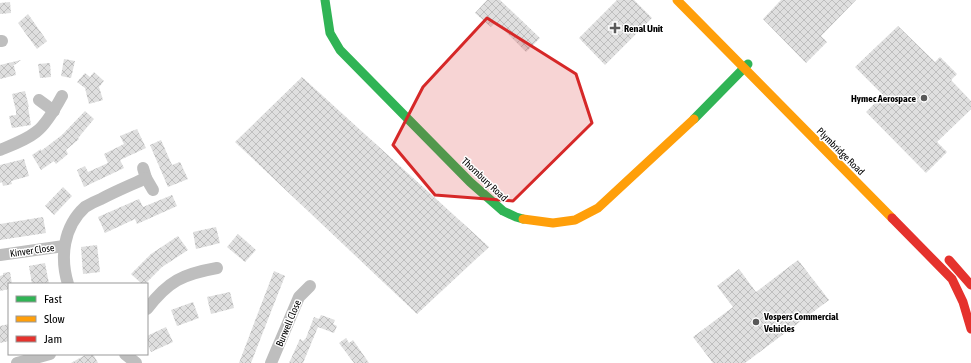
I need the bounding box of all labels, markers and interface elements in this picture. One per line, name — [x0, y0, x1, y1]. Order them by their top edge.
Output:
marker: Renal Unit — [609, 22, 621, 34]
place label: Renal Unit — [624, 23, 663, 34]
place label: Hymec Aerospace — [851, 93, 916, 104]
marker: Hymec Aerospace — [919, 93, 929, 103]
street label: Plymbridge Road — [815, 125, 867, 178]
street label: Thornbury Road — [459, 155, 510, 204]
street label: Kinver Close — [9, 242, 55, 259]
legend — [8, 283, 148, 355]
text: Fast — [44, 292, 62, 306]
street label: Burwell Close — [274, 298, 303, 348]
place label: Vospers Commercial Vehicles — [763, 311, 839, 334]
text: Slow — [44, 312, 65, 326]
marker: Vospers Commercial Vehicles — [751, 317, 761, 327]
text: Jam — [44, 332, 62, 346]

